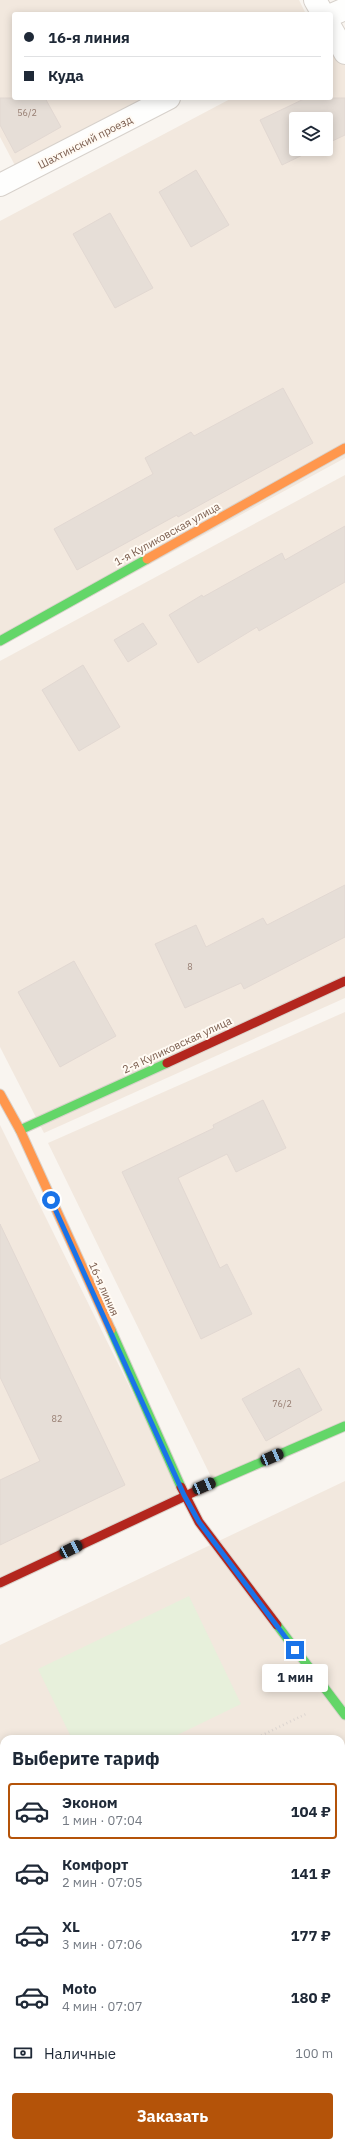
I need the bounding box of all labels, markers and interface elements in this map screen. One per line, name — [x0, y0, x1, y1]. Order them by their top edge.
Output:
text: 16-я линия — [48, 28, 130, 47]
text: Куда — [48, 66, 84, 85]
house number: 56/2 — [17, 107, 37, 118]
street label: Шахтинский проезд — [35, 112, 135, 172]
map controls — [289, 112, 333, 156]
button: layers — [289, 112, 333, 156]
street label: 1-я Куликовская улица — [112, 499, 223, 569]
house number: 8 — [187, 961, 193, 972]
street label: 2-я Куликовская улица — [120, 1013, 234, 1076]
route start — [42, 1191, 60, 1209]
street label: 16-я линия — [86, 1260, 122, 1318]
house number: 76/2 — [272, 1398, 292, 1409]
house number: 82 — [52, 1413, 62, 1424]
car — [259, 1447, 285, 1467]
car — [191, 1476, 217, 1496]
car — [58, 1538, 84, 1560]
route end — [286, 1641, 304, 1659]
callout: 1 мин — [262, 1664, 328, 1692]
text: 1 мин — [277, 1669, 313, 1686]
text: Выберите тариф — [12, 1747, 159, 1770]
icon: car — [14, 1793, 50, 1829]
text: Эконом — [62, 1793, 118, 1812]
text: 104 ₽ — [291, 1802, 331, 1821]
text: 1 мин · 07:04 — [62, 1812, 143, 1829]
icon: car — [14, 1855, 50, 1891]
text: Комфорт — [62, 1855, 128, 1874]
text: 141 ₽ — [291, 1864, 331, 1883]
text: 2 мин · 07:05 — [62, 1874, 143, 1891]
icon: car — [14, 1917, 50, 1953]
text: XL — [62, 1917, 80, 1936]
text: 177 ₽ — [291, 1926, 331, 1945]
text: 3 мин · 07:06 — [62, 1936, 143, 1953]
icon: car — [14, 1979, 50, 2015]
text: Moto — [62, 1979, 97, 1998]
text: 180 ₽ — [291, 1988, 331, 2007]
text: 4 мин · 07:07 — [62, 1998, 143, 2015]
icon: cash — [12, 2042, 34, 2064]
text: Наличные — [44, 2044, 116, 2063]
text: 100 m — [295, 2045, 333, 2062]
button: Заказать — [12, 2093, 333, 2139]

